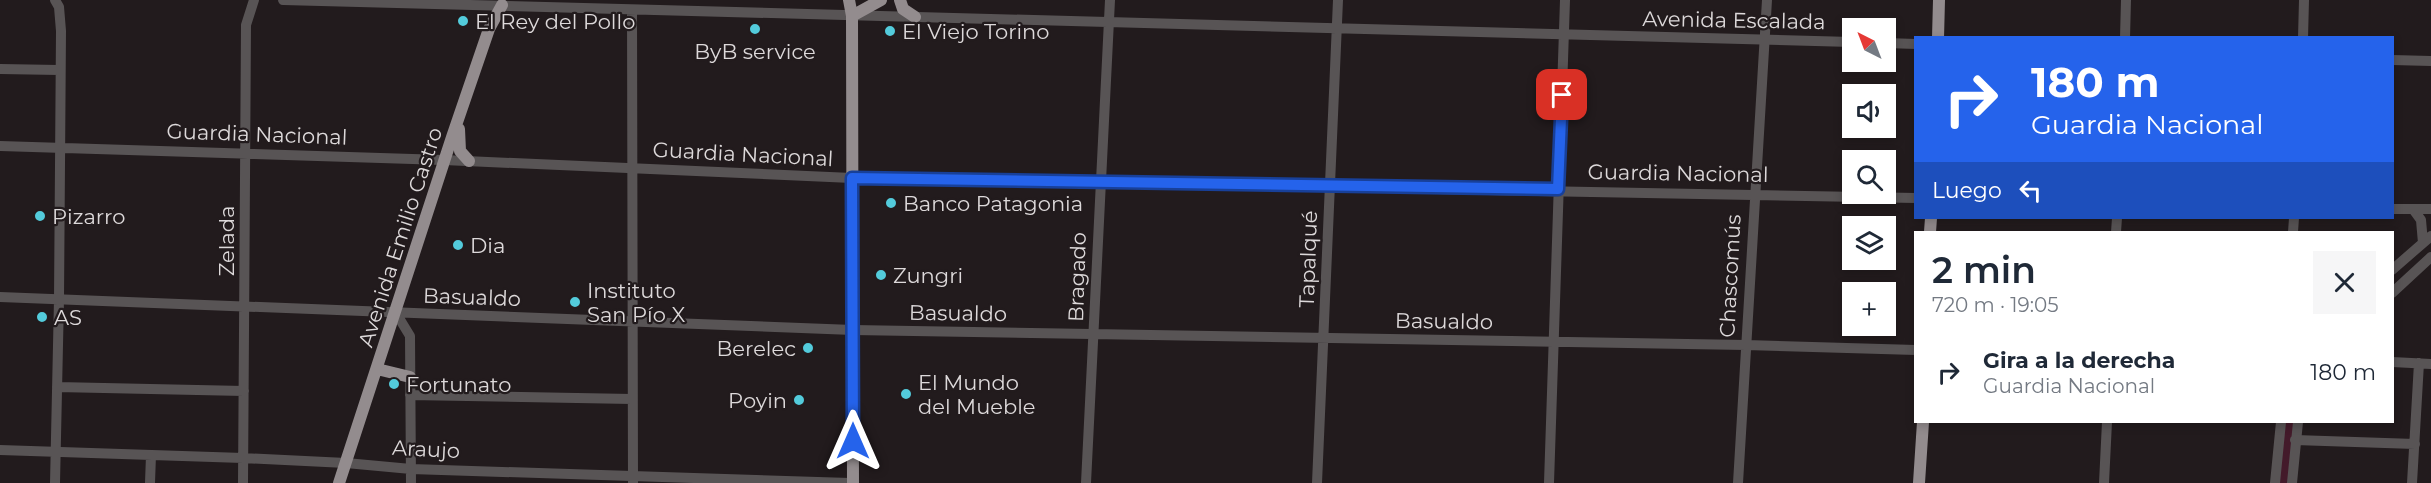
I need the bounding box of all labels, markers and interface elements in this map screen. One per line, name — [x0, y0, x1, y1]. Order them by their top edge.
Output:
street label: Avenida Escalada — [1642, 6, 1826, 34]
place label: El Rey del Pollo — [475, 9, 635, 34]
marker: El Rey del Pollo — [456, 14, 470, 28]
north arrow — [1842, 18, 1896, 72]
map controls — [1842, 18, 1896, 336]
place label: El Viejo Torino — [902, 19, 1049, 44]
marker: ByB service — [748, 22, 762, 36]
marker: El Viejo Torino — [883, 24, 897, 38]
place label: ByB service — [694, 39, 816, 64]
text: 180 m — [2031, 56, 2160, 108]
icon: right — [1932, 60, 2010, 138]
pin — [1536, 69, 1587, 120]
icon: arrive — [1545, 78, 1578, 111]
button: sound — [1842, 84, 1896, 138]
text: Guardia Nacional — [2031, 108, 2264, 141]
street label: Guardia Nacional — [166, 118, 348, 150]
street label: Avenida Emilio Castro — [353, 124, 447, 350]
street label: Guardia Nacional — [652, 137, 834, 171]
button: search — [1842, 150, 1896, 204]
street label: Guardia Nacional — [1587, 159, 1769, 187]
icon: left — [2014, 174, 2047, 207]
text: Luego — [1932, 177, 2002, 204]
place label: Banco Patagonia — [903, 191, 1083, 216]
marker: Banco Patagonia — [884, 196, 898, 210]
place label: Pizarro — [52, 204, 125, 229]
street label: Zelada — [214, 206, 239, 276]
marker: Pizarro — [33, 209, 47, 223]
street label: Tapalqué — [1294, 210, 1322, 308]
street label: Chascomús — [1714, 214, 1746, 338]
button: layers — [1842, 216, 1896, 270]
street label: Bragado — [1063, 232, 1091, 322]
place label: Dia — [470, 233, 505, 258]
marker: Dia — [451, 238, 465, 252]
text: 2 min — [1932, 248, 2036, 292]
button: close — [2313, 251, 2376, 314]
place label: Zungri — [893, 263, 963, 288]
marker: Zungri — [874, 268, 888, 282]
place label: Instituto San Pío X — [587, 278, 685, 327]
button: + — [1842, 282, 1896, 336]
street label: Basualdo — [423, 283, 521, 311]
text: 720 m · 19:05 — [1932, 293, 2059, 317]
marker: Instituto San Pío X — [568, 295, 582, 309]
street label: Basualdo — [909, 300, 1007, 326]
place label: AS — [54, 305, 82, 330]
street label: Basualdo — [1395, 308, 1493, 334]
marker: AS — [35, 310, 49, 324]
place label: Berelec — [716, 336, 796, 361]
marker: Berelec — [801, 341, 815, 355]
text: Gira a la derecha — [1983, 347, 2175, 374]
icon: right — [1932, 356, 1965, 389]
text: 180 m — [2310, 359, 2376, 386]
place label: El Mundo del Mueble — [918, 370, 1036, 419]
place label: Fortunato — [406, 372, 511, 397]
text: Guardia Nacional — [1983, 374, 2155, 398]
marker: Fortunato — [387, 377, 401, 391]
marker: El Mundo del Mueble — [899, 387, 913, 401]
place label: Poyin — [728, 388, 787, 413]
marker: Poyin — [792, 393, 806, 407]
position arrow — [821, 409, 885, 473]
street label: Araujo — [391, 435, 461, 463]

